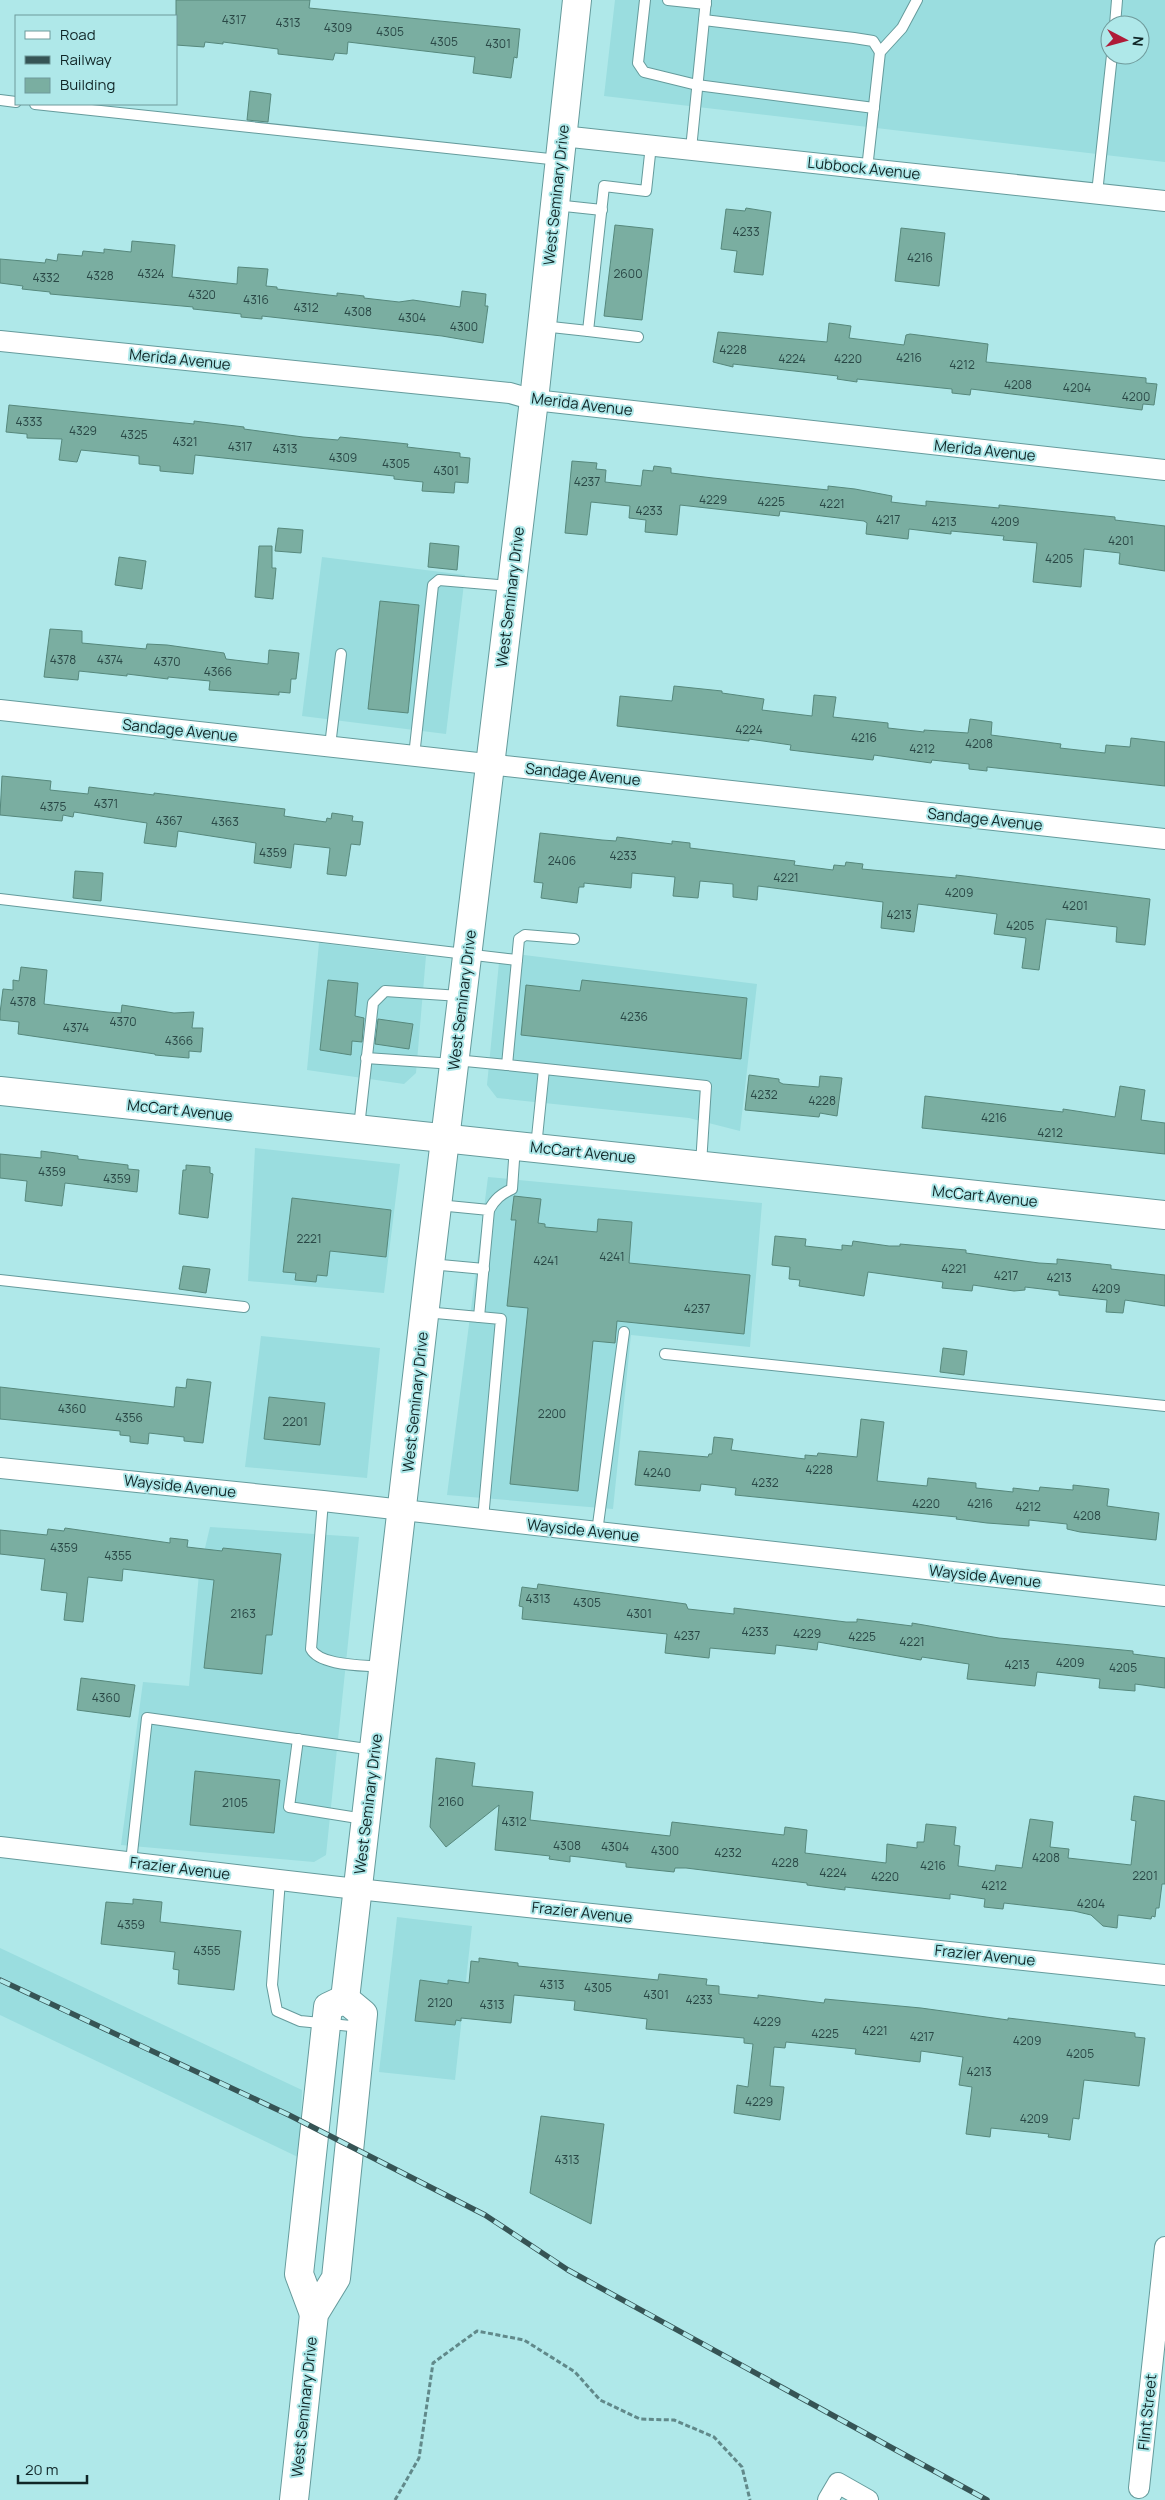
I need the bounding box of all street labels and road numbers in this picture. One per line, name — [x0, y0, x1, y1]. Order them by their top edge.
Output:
street label: West Seminary Drive — [538, 123, 574, 266]
street label: Lubbock Avenue — [807, 152, 922, 184]
street label: Merida Avenue — [128, 343, 232, 375]
street label: Merida Avenue — [530, 387, 634, 421]
street label: Merida Avenue — [933, 434, 1037, 466]
street label: West Seminary Drive — [491, 525, 529, 668]
street label: Sandage Avenue — [121, 714, 239, 747]
street label: Sandage Avenue — [524, 758, 642, 791]
street label: Sandage Avenue — [926, 803, 1044, 836]
street label: West Seminary Drive — [443, 928, 481, 1071]
street label: McCart Avenue — [126, 1094, 234, 1126]
street label: McCart Avenue — [529, 1136, 637, 1168]
street label: McCart Avenue — [931, 1180, 1039, 1212]
street label: West Seminary Drive — [397, 1330, 433, 1473]
street label: Wayside Avenue — [123, 1470, 237, 1502]
street label: Wayside Avenue — [526, 1514, 640, 1546]
street label: Wayside Avenue — [928, 1560, 1042, 1592]
street label: West Seminary Drive — [349, 1732, 387, 1875]
street label: Frazier Avenue — [129, 1851, 232, 1885]
street label: Frazier Avenue — [531, 1896, 634, 1928]
street label: Frazier Avenue — [934, 1939, 1037, 1971]
street label: West Seminary Drive — [286, 2335, 322, 2478]
street label: Flint Street — [1133, 2373, 1161, 2451]

